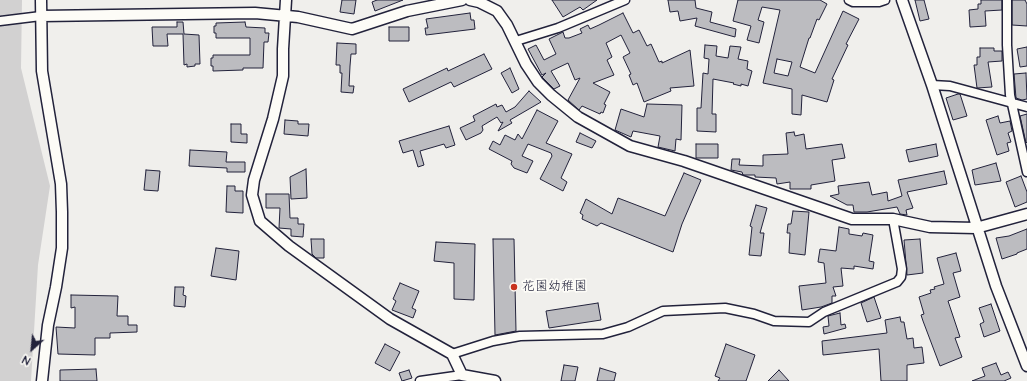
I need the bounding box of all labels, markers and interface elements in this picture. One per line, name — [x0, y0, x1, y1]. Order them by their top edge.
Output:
place label: 花園幼稚園 — [522, 279, 587, 295]
marker: 花園幼稚園 — [509, 282, 519, 292]
north arrow — [12, 329, 52, 369]
text: N — [20, 352, 33, 368]

